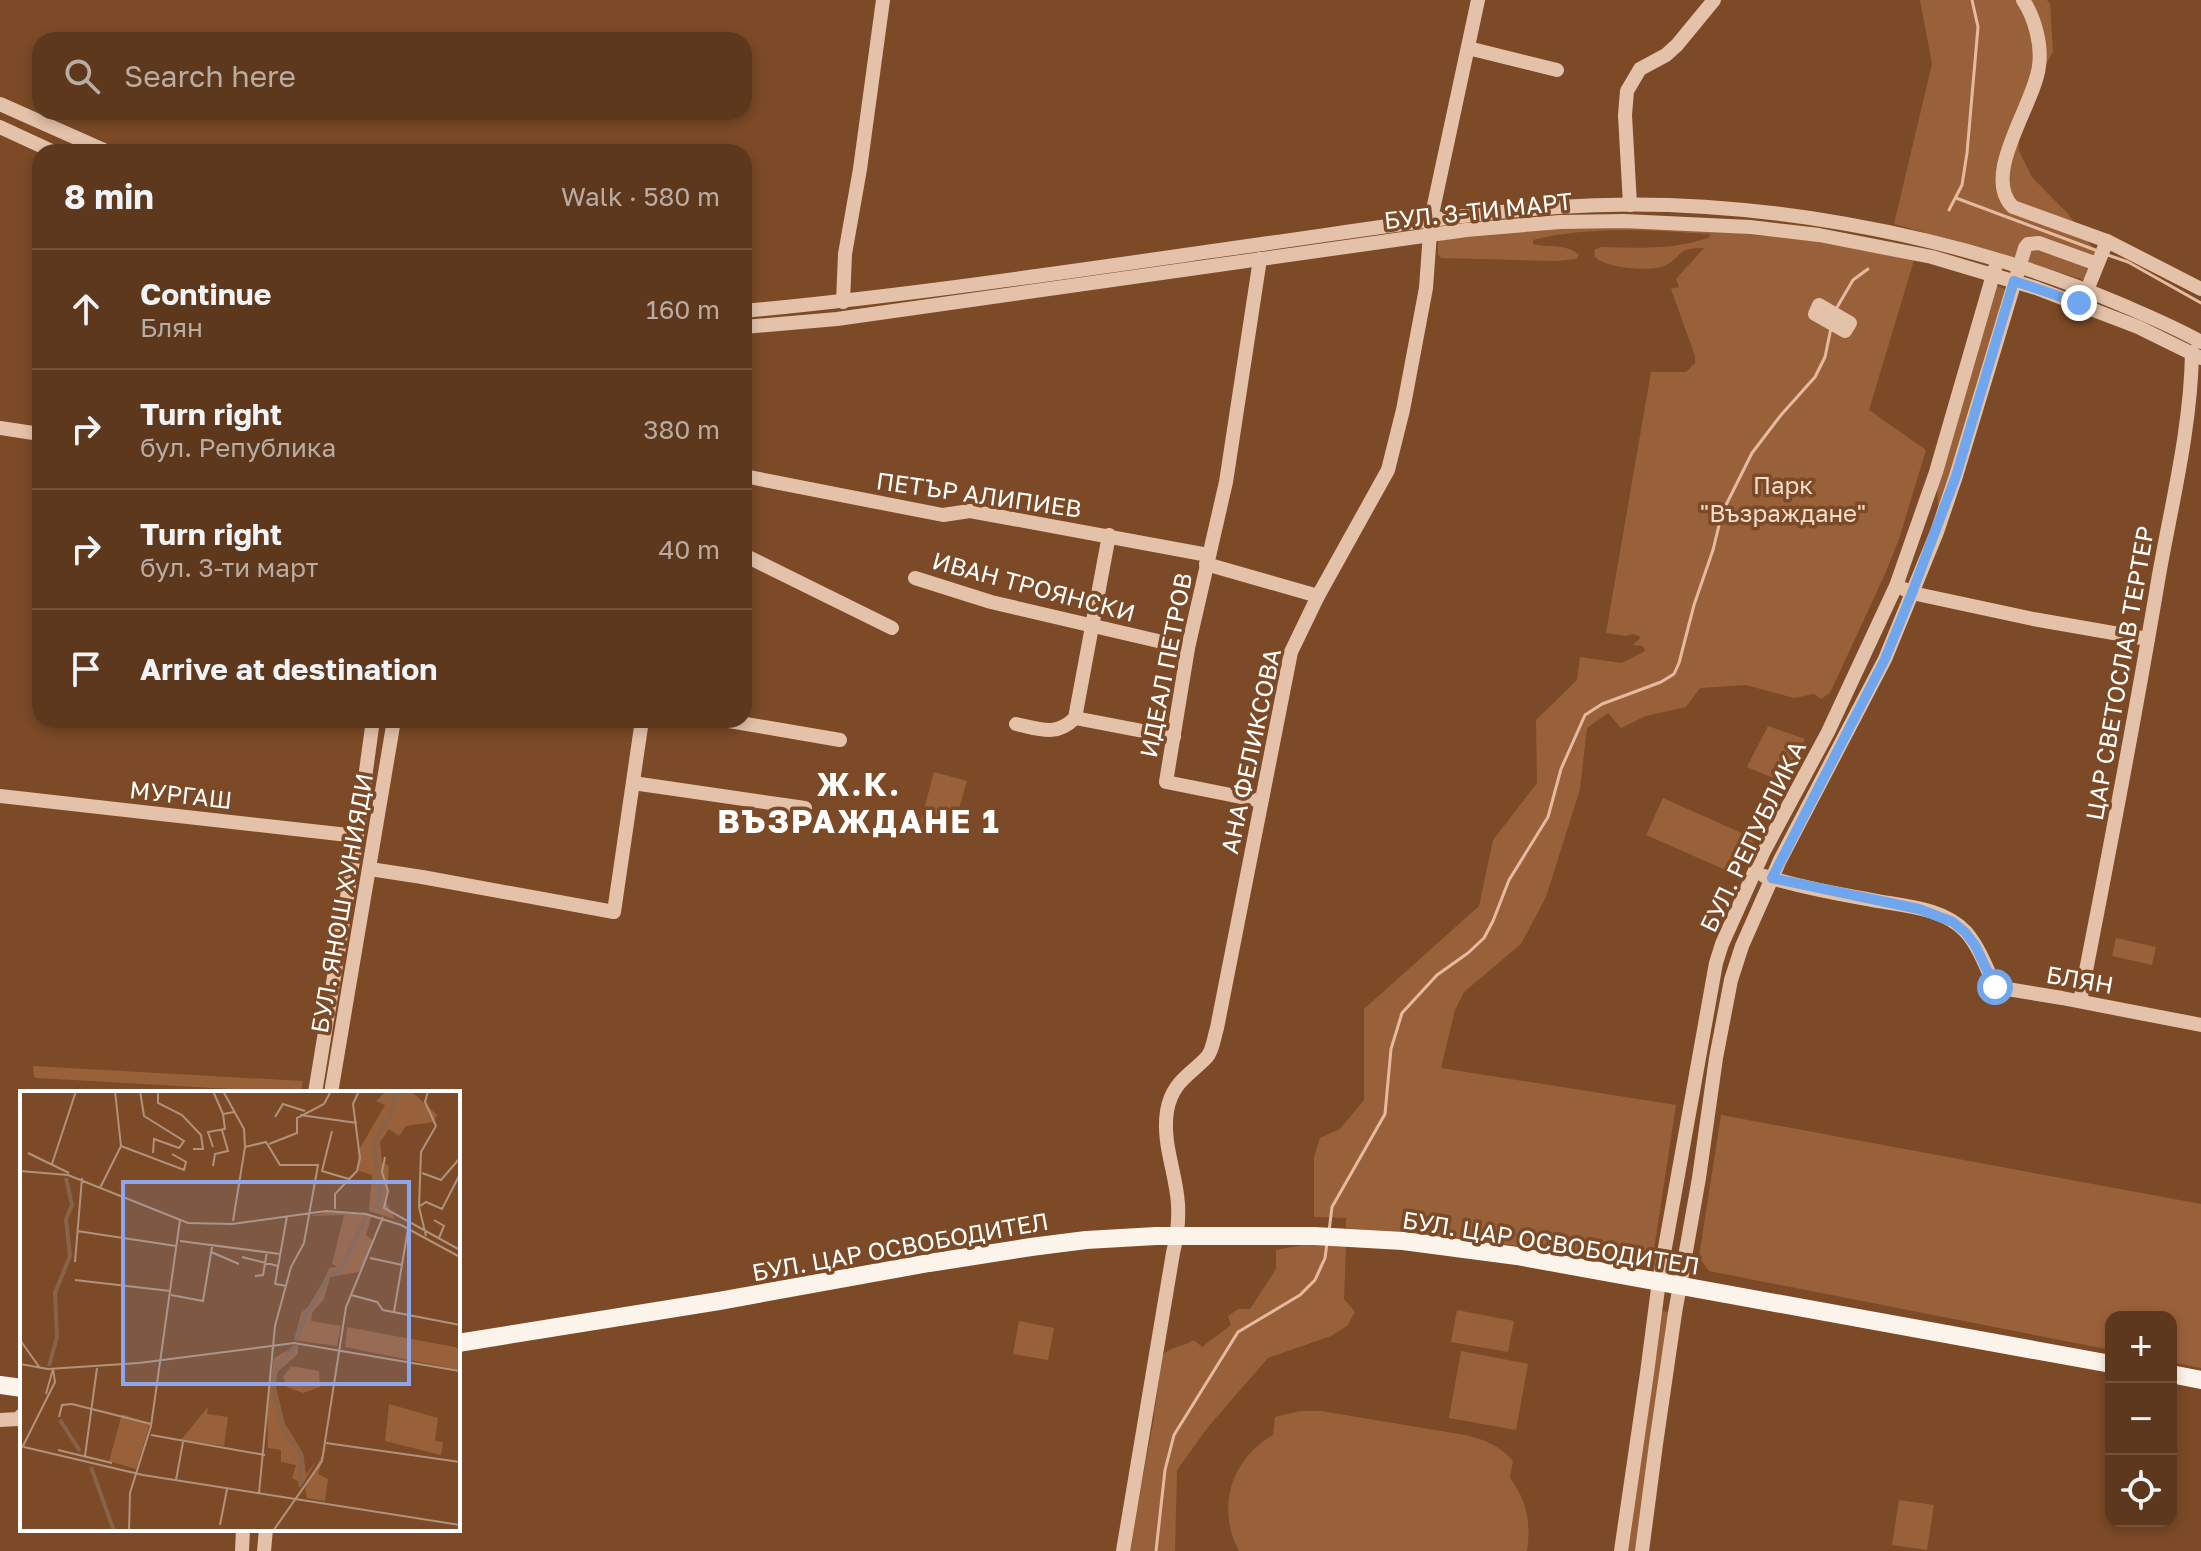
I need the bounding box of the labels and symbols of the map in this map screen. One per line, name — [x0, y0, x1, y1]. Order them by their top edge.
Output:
street label: БУЛ. 3-ТИ МАРТ — [1382, 186, 1574, 234]
route end — [2061, 285, 2097, 321]
street label: ПЕТЪР АЛИПИЕВ — [874, 465, 1084, 523]
park label: Парк "Възраждане" — [1700, 470, 1866, 527]
street label: ЦАР СВЕТОСЛАВ ТЕРТЕР — [2079, 524, 2159, 822]
street label: ИВАН ТРОЯНСКИ — [930, 545, 1138, 627]
street label: ИДЕАЛ ПЕТРОВ — [1133, 570, 1197, 760]
street label: АНА ФЕЛИКСОВА — [1214, 646, 1286, 856]
street label: БУЛ. РЕПУБЛИКА — [1693, 735, 1811, 937]
district label: Ж.К. ВЪЗРАЖДАНЕ 1 — [717, 765, 1001, 840]
street label: БУЛ. ЯНОШ ХУНИЯДИ — [304, 771, 378, 1035]
street label: МУРГАШ — [128, 774, 234, 814]
street label: БЛЯН — [2044, 959, 2116, 999]
route start — [1977, 969, 2013, 1005]
inset map — [20, 1091, 460, 1531]
street label: БУЛ. ЦАР ОСВОБОДИТЕЛ — [1400, 1204, 1702, 1280]
street label: БУЛ. ЦАР ОСВОБОДИТЕЛ — [750, 1206, 1050, 1286]

